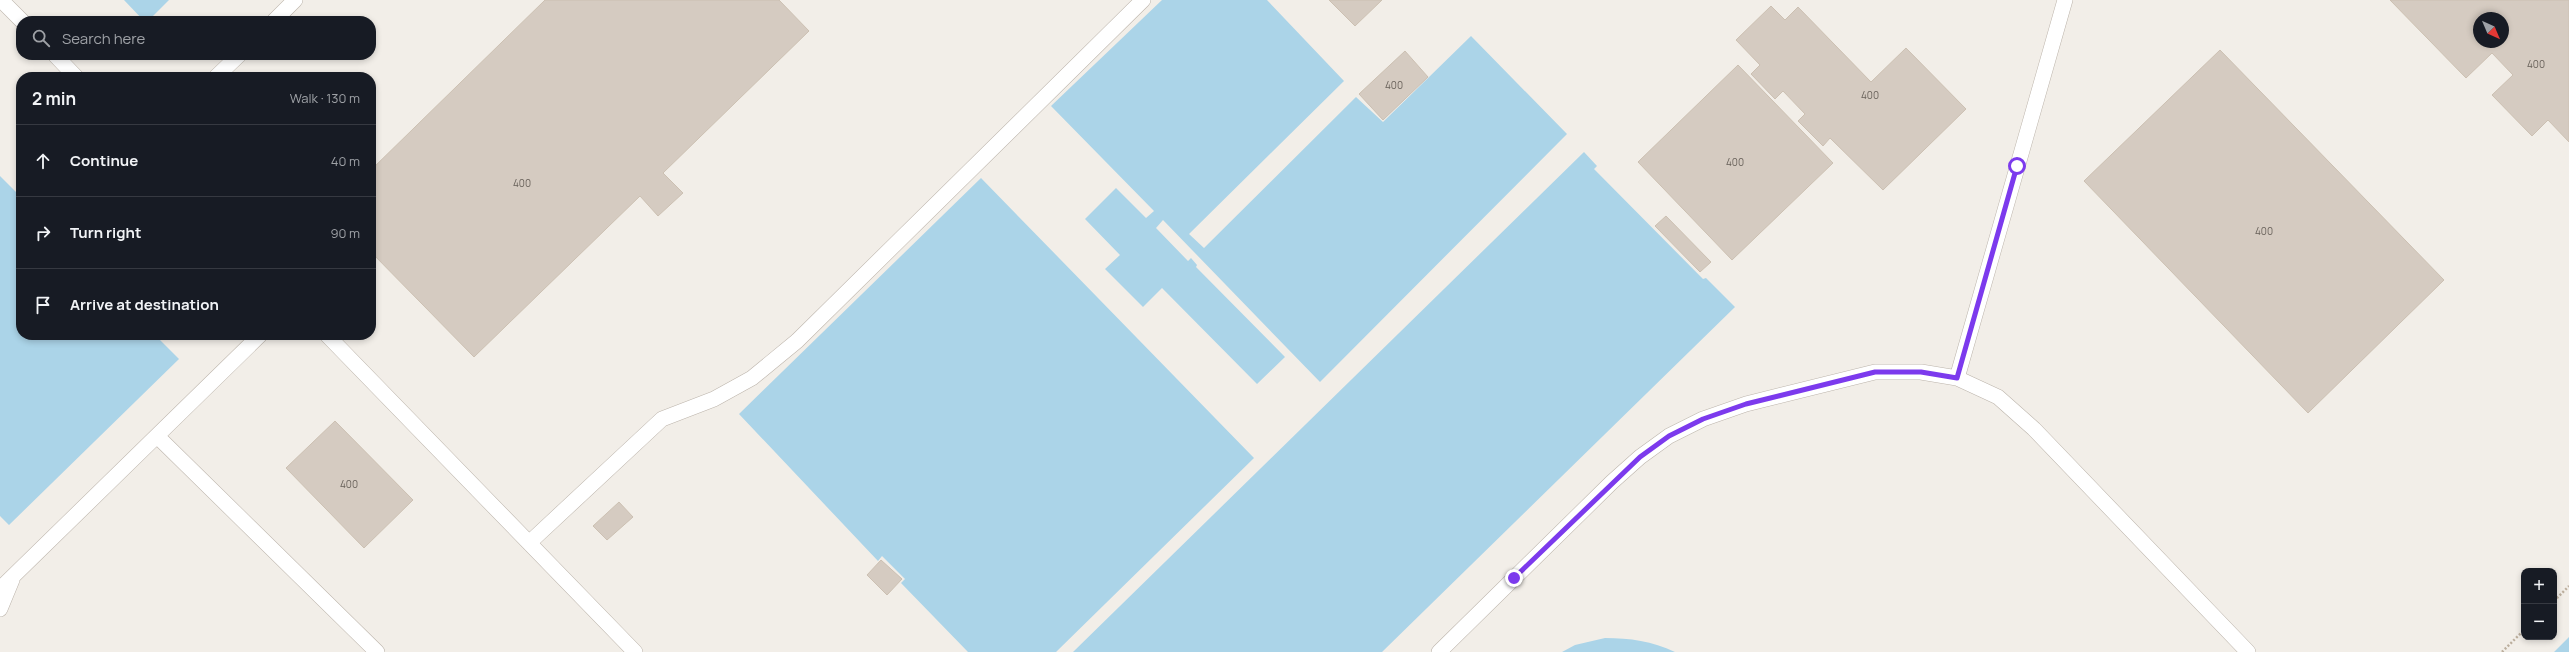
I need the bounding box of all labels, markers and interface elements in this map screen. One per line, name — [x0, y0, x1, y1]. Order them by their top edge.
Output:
north arrow — [2473, 12, 2509, 48]
search box — [16, 16, 376, 60]
icon: search — [30, 27, 52, 49]
text: Search here — [62, 28, 145, 49]
house number: 400 — [2527, 57, 2545, 71]
house number: 400 — [1385, 78, 1403, 92]
text: 2 min — [32, 87, 76, 110]
house number: 400 — [1861, 88, 1879, 102]
text: Walk · 130 m — [290, 89, 360, 107]
icon: ahead — [32, 150, 54, 172]
text: Continue — [70, 150, 138, 171]
text: 40 m — [331, 152, 360, 170]
house number: 400 — [1726, 155, 1744, 169]
route start — [2008, 157, 2026, 175]
house number: 400 — [513, 176, 531, 190]
icon: right — [32, 222, 54, 244]
text: Turn right — [70, 222, 141, 243]
text: 90 m — [330, 224, 360, 242]
house number: 400 — [2255, 224, 2273, 238]
icon: arrive — [32, 294, 54, 316]
text: Arrive at destination — [70, 294, 219, 315]
house number: 400 — [340, 477, 358, 491]
map controls — [2521, 568, 2557, 640]
button: + — [2521, 568, 2557, 604]
route end — [1505, 569, 1523, 587]
button: − — [2521, 604, 2557, 640]

